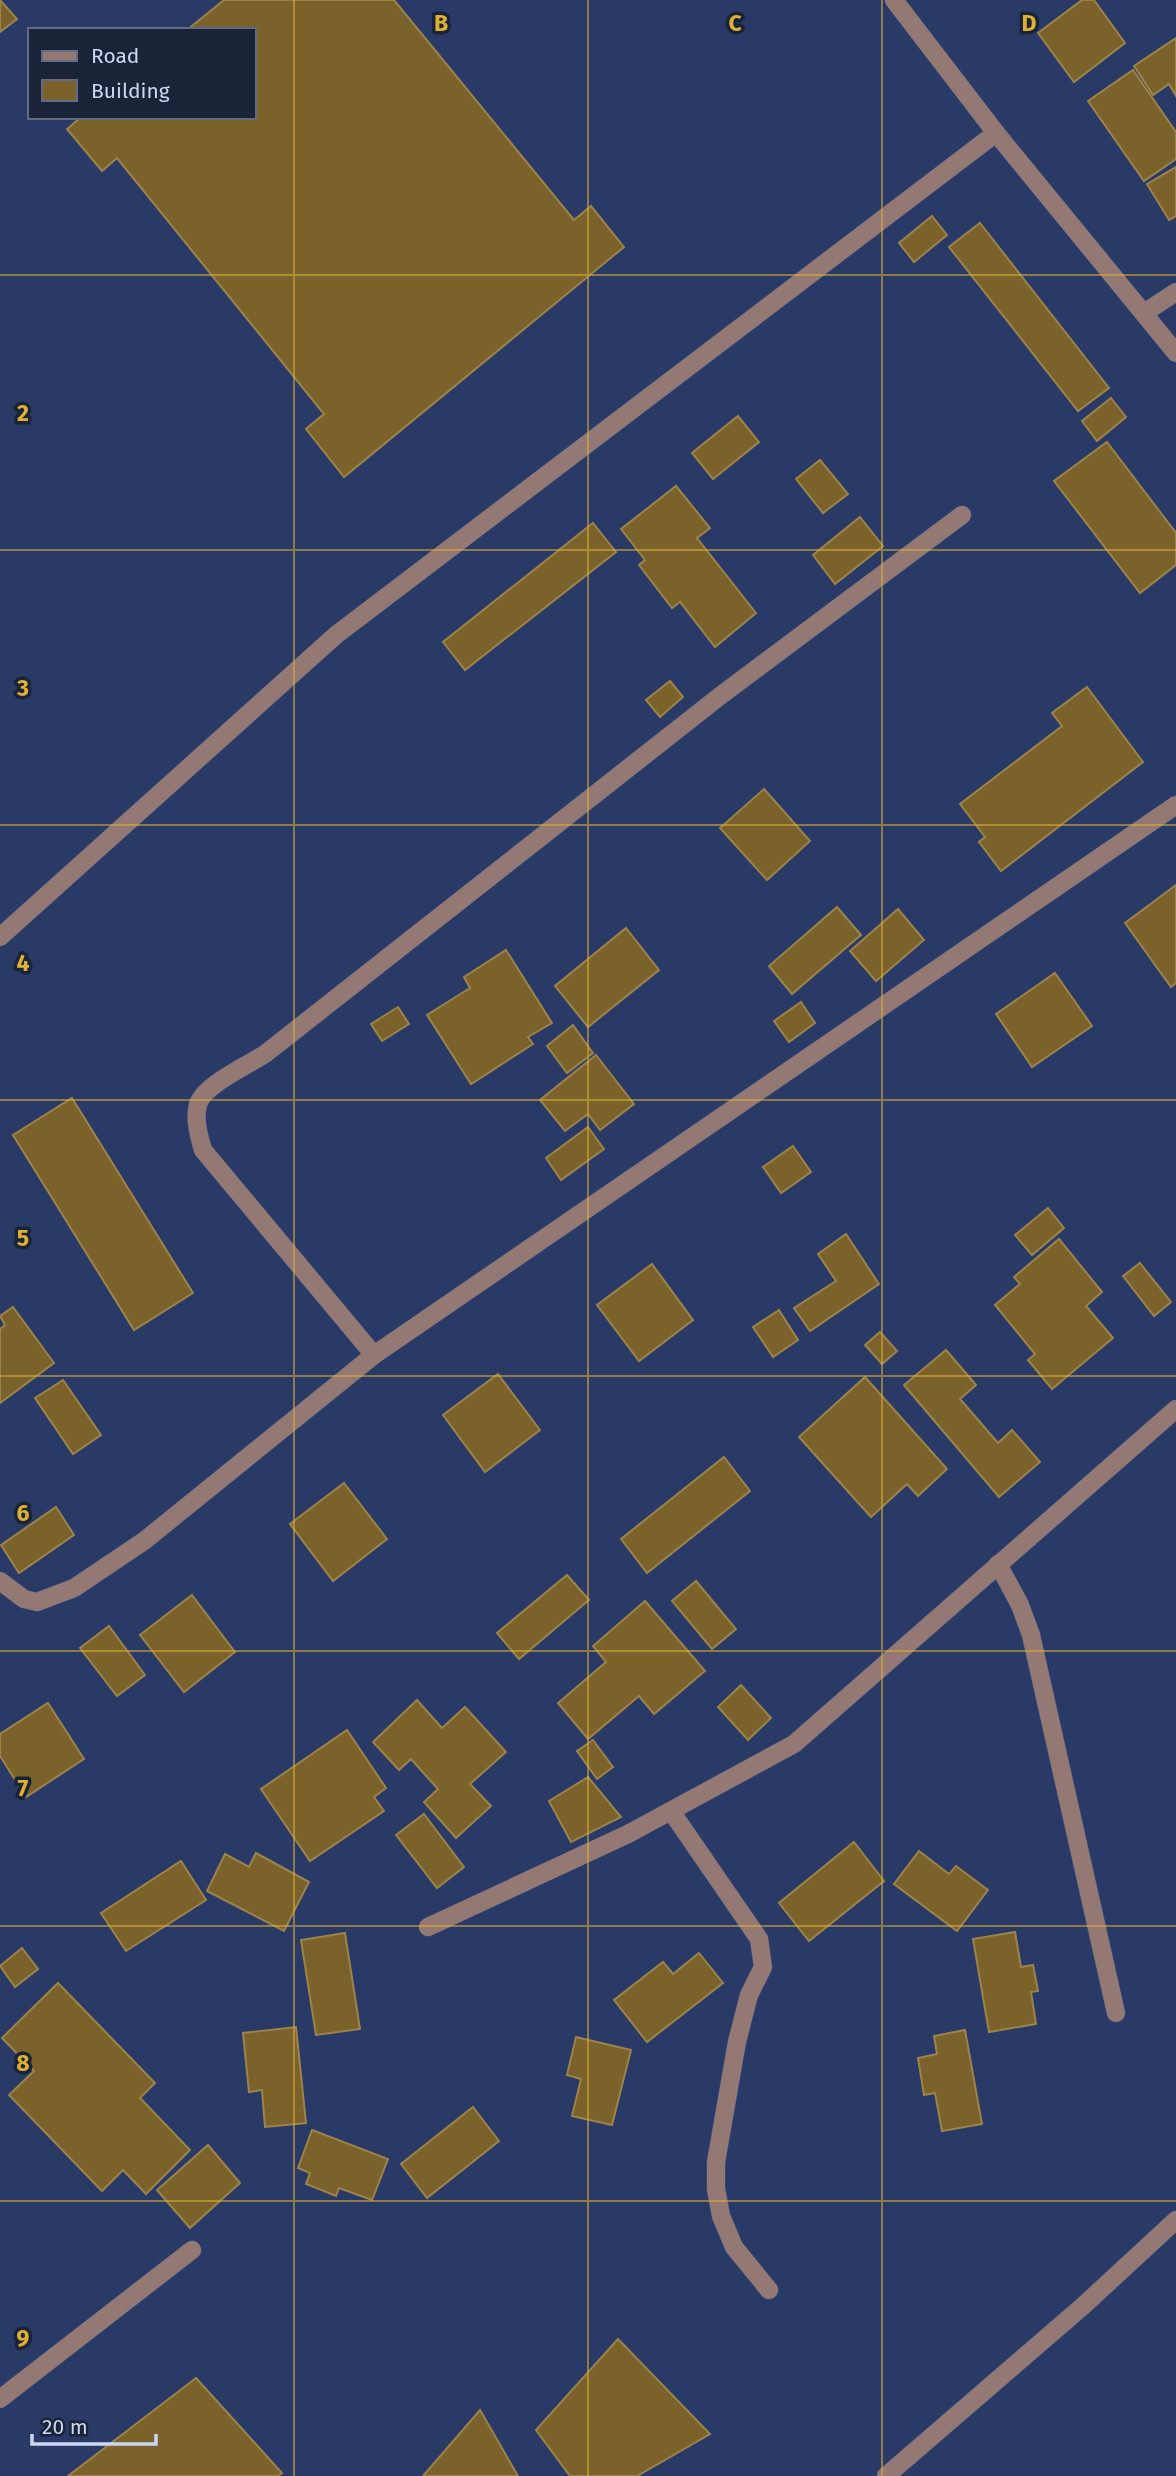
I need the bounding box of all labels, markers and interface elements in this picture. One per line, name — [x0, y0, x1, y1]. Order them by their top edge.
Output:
text: B — [434, 9, 448, 37]
text: C — [728, 9, 742, 37]
text: D — [1022, 9, 1037, 37]
legend — [28, 28, 256, 119]
text: Road — [91, 43, 139, 69]
text: Building — [91, 78, 170, 104]
text: 2 — [17, 399, 29, 427]
text: 3 — [16, 674, 29, 702]
text: 4 — [17, 949, 30, 977]
text: 5 — [17, 1224, 29, 1252]
text: 6 — [17, 1499, 30, 1527]
text: 7 — [18, 1774, 29, 1802]
text: 8 — [16, 2049, 30, 2077]
text: 9 — [17, 2324, 30, 2352]
scale bar — [32, 2402, 156, 2446]
text: 20 m — [42, 2414, 88, 2440]

